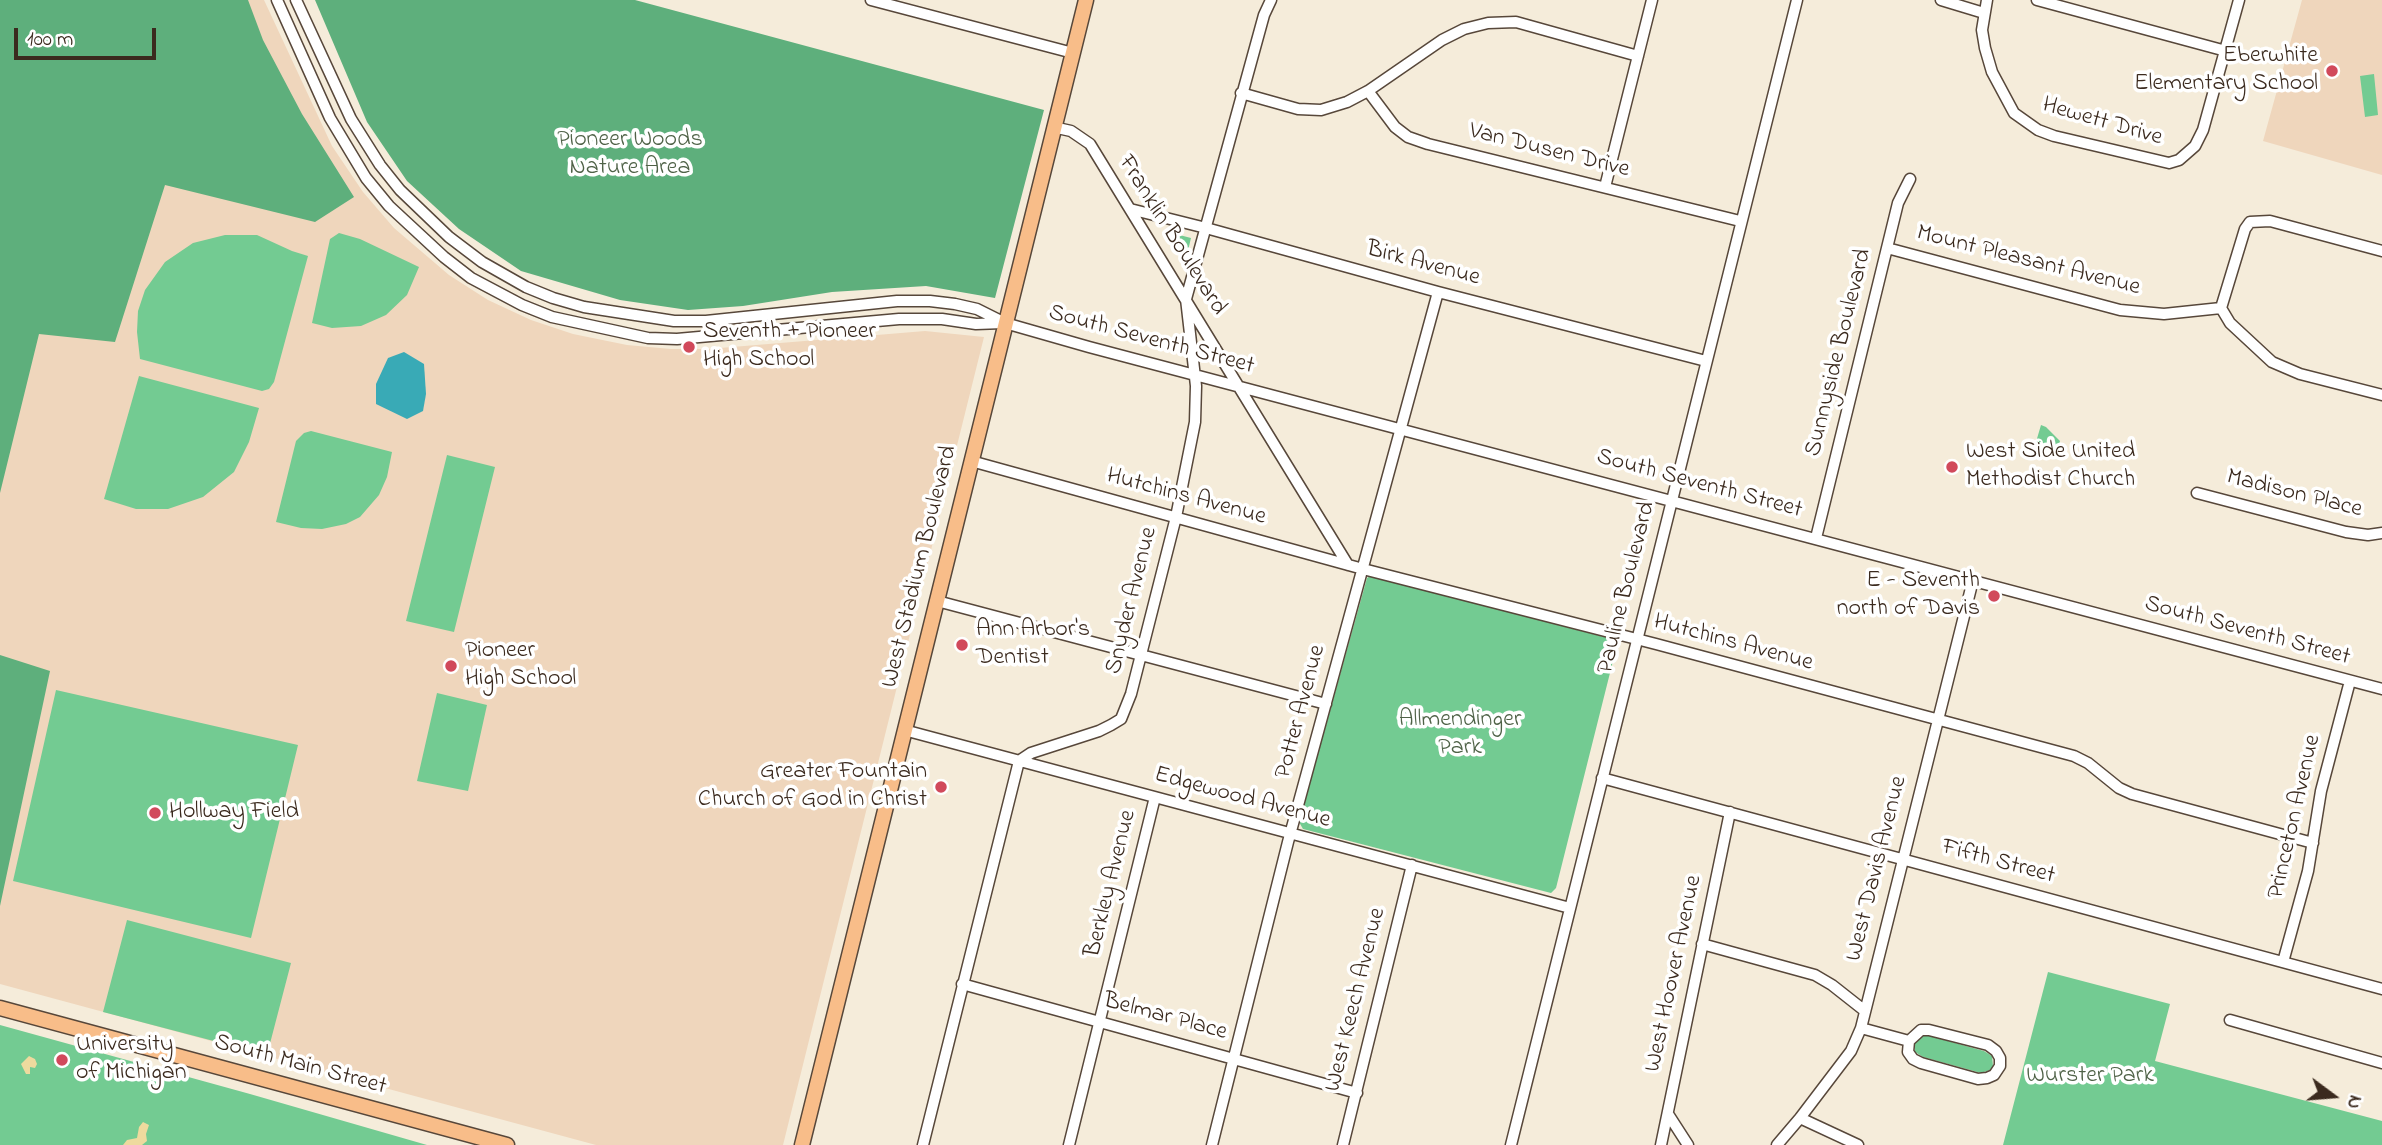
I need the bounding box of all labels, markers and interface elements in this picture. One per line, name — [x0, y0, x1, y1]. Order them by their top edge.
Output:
scale bar — [18, 14, 159, 58]
text: 100 m — [27, 25, 73, 55]
place label: Eberwhite Elementary School — [2134, 43, 2318, 99]
marker: Eberwhite Elementary School — [2324, 63, 2340, 79]
street label: Hewett Drive — [2039, 92, 2165, 154]
street label: Van Dusen Drive — [1466, 118, 1632, 186]
park label: Pioneer Woods Nature Area — [557, 127, 703, 183]
street label: Franklin Boulevard — [1110, 151, 1232, 321]
street label: Mount Pleasant Avenue — [1913, 220, 2143, 304]
street label: Birk Avenue — [1363, 236, 1483, 294]
street label: Sunnyside Boulevard — [1800, 246, 1880, 460]
street label: South Seventh Street — [1045, 300, 1257, 382]
place label: Seventh + Pioneer High School — [703, 319, 876, 375]
marker: Seventh + Pioneer High School — [681, 339, 697, 355]
place label: West Side United Methodist Church — [1966, 439, 2135, 495]
street label: West Stadium Boulevard — [877, 443, 965, 691]
street label: South Seventh Street — [1593, 444, 1805, 526]
marker: West Side United Methodist Church — [1944, 459, 1960, 475]
street label: Hutchins Avenue — [1103, 463, 1269, 533]
street label: Madison Place — [2223, 464, 2365, 526]
street label: Pauline Boulevard — [1593, 499, 1663, 677]
street label: Snyder Avenue — [1101, 524, 1165, 678]
place label: E - Seventh north of Davis — [1837, 568, 1980, 624]
marker: E - Seventh north of Davis — [1986, 588, 2002, 604]
street label: South Seventh Street — [2141, 591, 2353, 673]
street label: Hutchins Avenue — [1650, 609, 1816, 679]
place label: Ann Arbor's Dentist — [976, 617, 1090, 673]
marker: Ann Arbor's Dentist — [954, 637, 970, 653]
place label: Pioneer High School — [465, 638, 576, 694]
street label: Potter Avenue — [1270, 642, 1334, 782]
marker: Pioneer High School — [443, 658, 459, 674]
park label: Allmendinger Park — [1399, 707, 1521, 763]
street label: Princeton Avenue — [2263, 732, 2329, 902]
place label: Greater Fountain Church of God in Christ — [698, 759, 927, 815]
street label: Edgewood Avenue — [1151, 762, 1333, 836]
street label: West Davis Avenue — [1841, 773, 1915, 965]
marker: Greater Fountain Church of God in Christ — [933, 779, 949, 795]
place label: Hollway Field — [169, 799, 299, 827]
marker: Hollway Field — [147, 805, 163, 821]
street label: Berkley Avenue — [1080, 807, 1144, 961]
street label: Fifth Street — [1938, 834, 2058, 892]
street label: West Hoover Avenue — [1640, 873, 1710, 1075]
street label: West Keech Avenue — [1320, 905, 1394, 1095]
street label: Belmar Place — [1100, 988, 1230, 1048]
street label: South Main Street — [211, 1029, 389, 1103]
place label: University of Michigan — [76, 1032, 186, 1088]
marker: University of Michigan — [54, 1052, 70, 1068]
north arrow — [2298, 1061, 2368, 1131]
park label: Wurster Park — [2026, 1063, 2154, 1091]
text: N — [2339, 1092, 2368, 1112]

